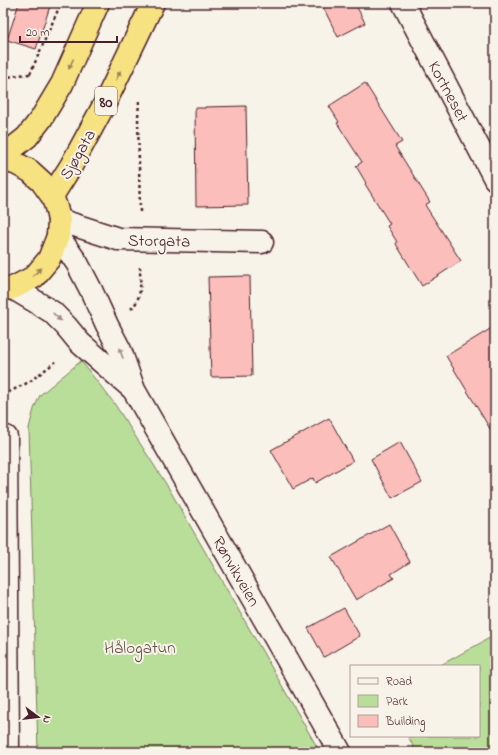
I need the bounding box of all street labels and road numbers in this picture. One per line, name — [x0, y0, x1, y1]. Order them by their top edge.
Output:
street label: Kortneset — [421, 57, 474, 127]
road number: 80 — [95, 87, 117, 115]
street label: Sjøgata — [54, 125, 105, 186]
street label: Storgata — [127, 228, 190, 257]
street label: Rønvikveien — [206, 532, 266, 612]

